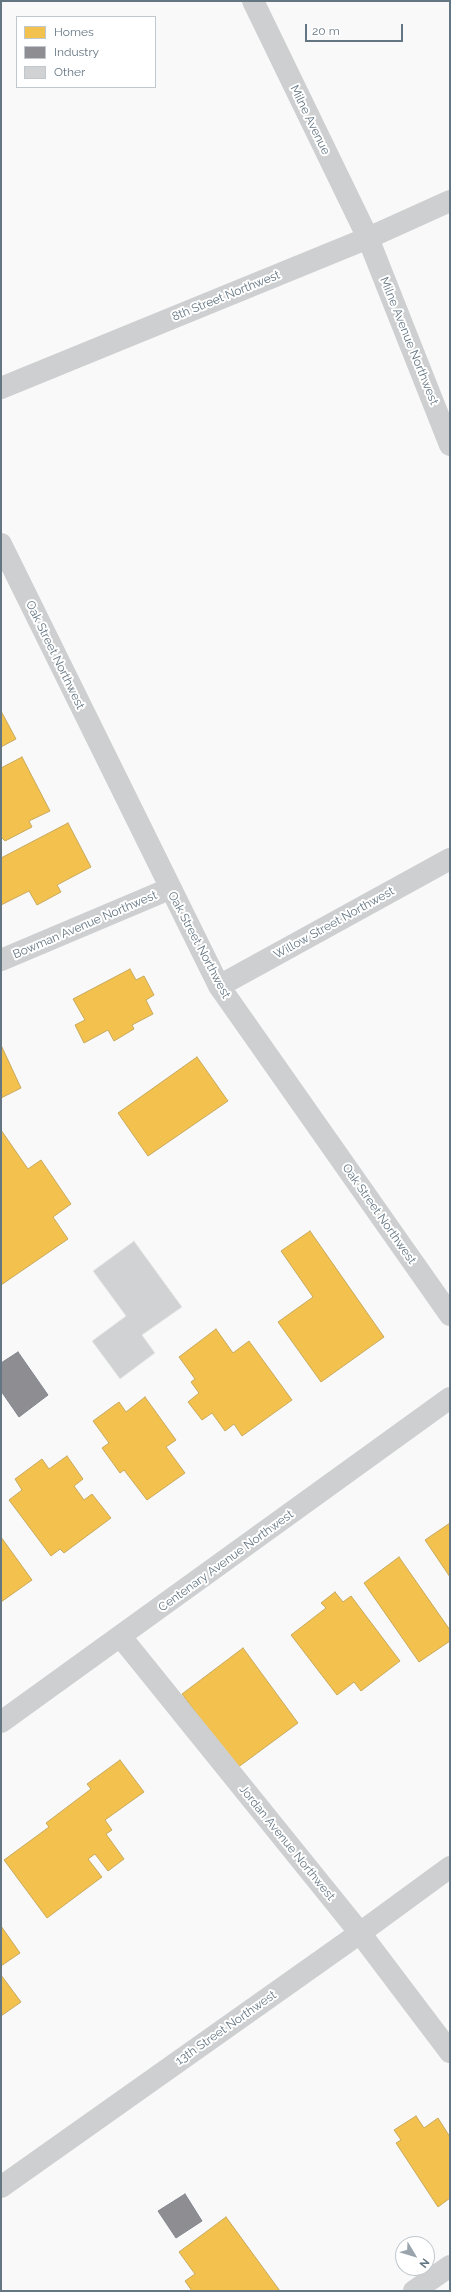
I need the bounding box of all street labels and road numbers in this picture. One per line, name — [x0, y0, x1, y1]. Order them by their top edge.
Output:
street label: Milne Avenue — [287, 83, 333, 157]
street label: 8th Street Northwest — [170, 268, 282, 324]
street label: Milne Avenue Northwest — [377, 275, 441, 407]
street label: Oak Street Northwest — [22, 598, 88, 712]
street label: Willow Street Northwest — [271, 884, 397, 962]
street label: Bowman Avenue Northwest — [11, 888, 159, 962]
street label: Oak Street Northwest — [165, 889, 233, 1001]
street label: Oak Street Northwest — [339, 1161, 419, 1267]
street label: Centenary Avenue Northwest — [156, 1507, 296, 1615]
street label: Jordan Avenue Northwest — [236, 1783, 338, 1903]
street label: 13th Street Northwest — [173, 1988, 279, 2068]

